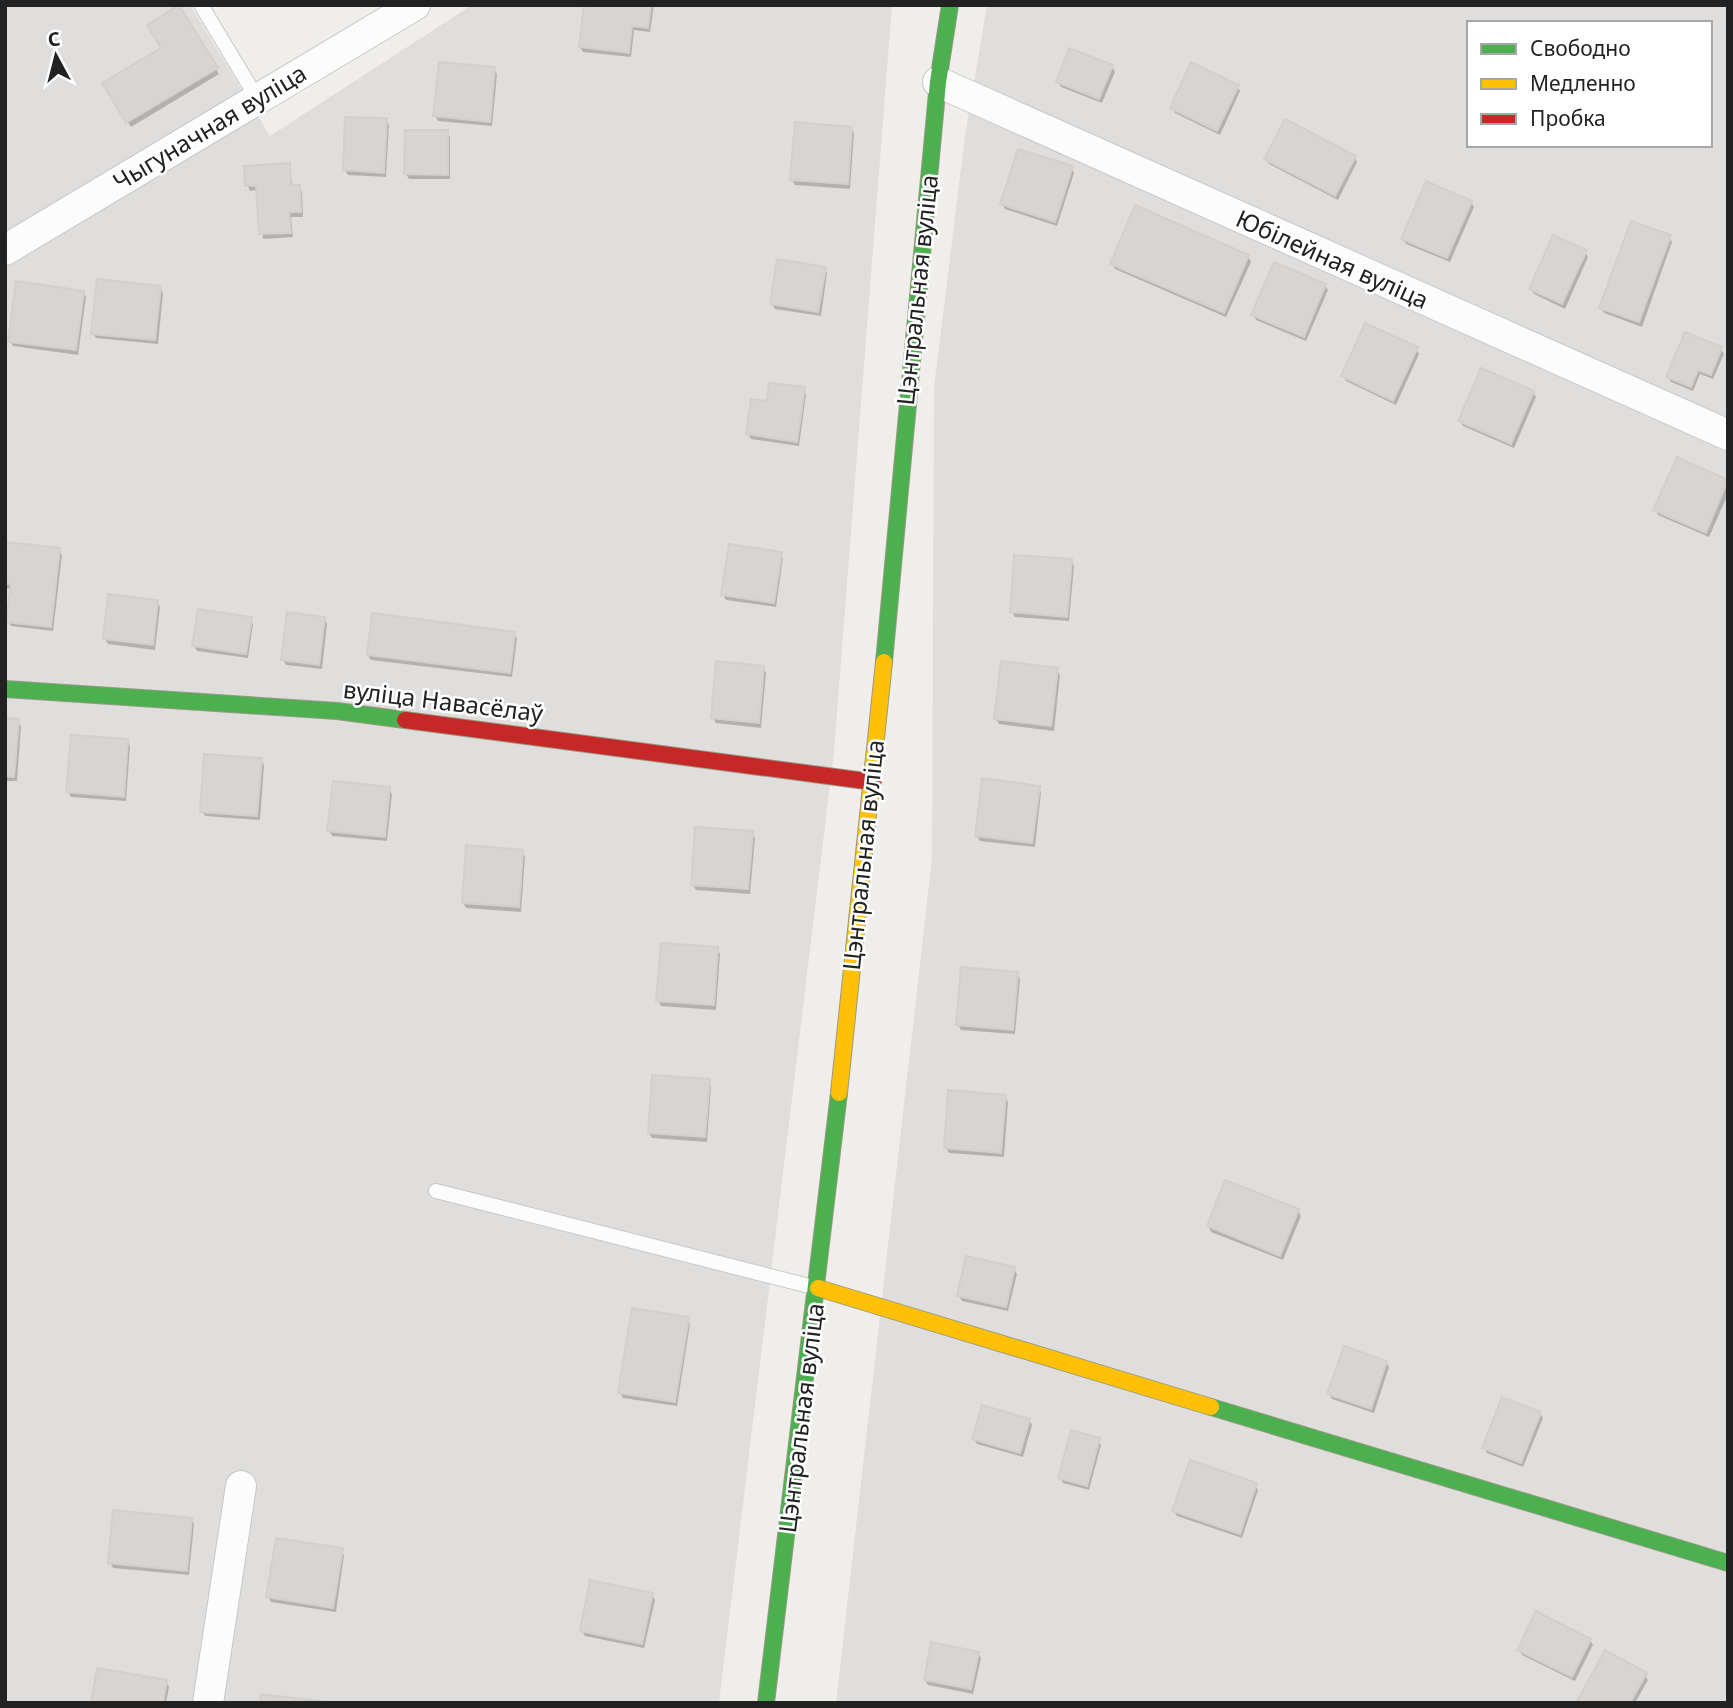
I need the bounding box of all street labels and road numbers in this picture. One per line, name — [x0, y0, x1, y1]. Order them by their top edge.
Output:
street label: Чыгуначная вуліца — [106, 56, 312, 198]
street label: Цэнтральная вуліца — [888, 173, 945, 407]
street label: Юбілейная вуліца — [1231, 201, 1434, 316]
street label: вуліца Навасёлаў — [341, 672, 546, 729]
street label: Цэнтральная вуліца — [834, 738, 891, 972]
street label: Цэнтральная вуліца — [770, 1301, 831, 1535]

